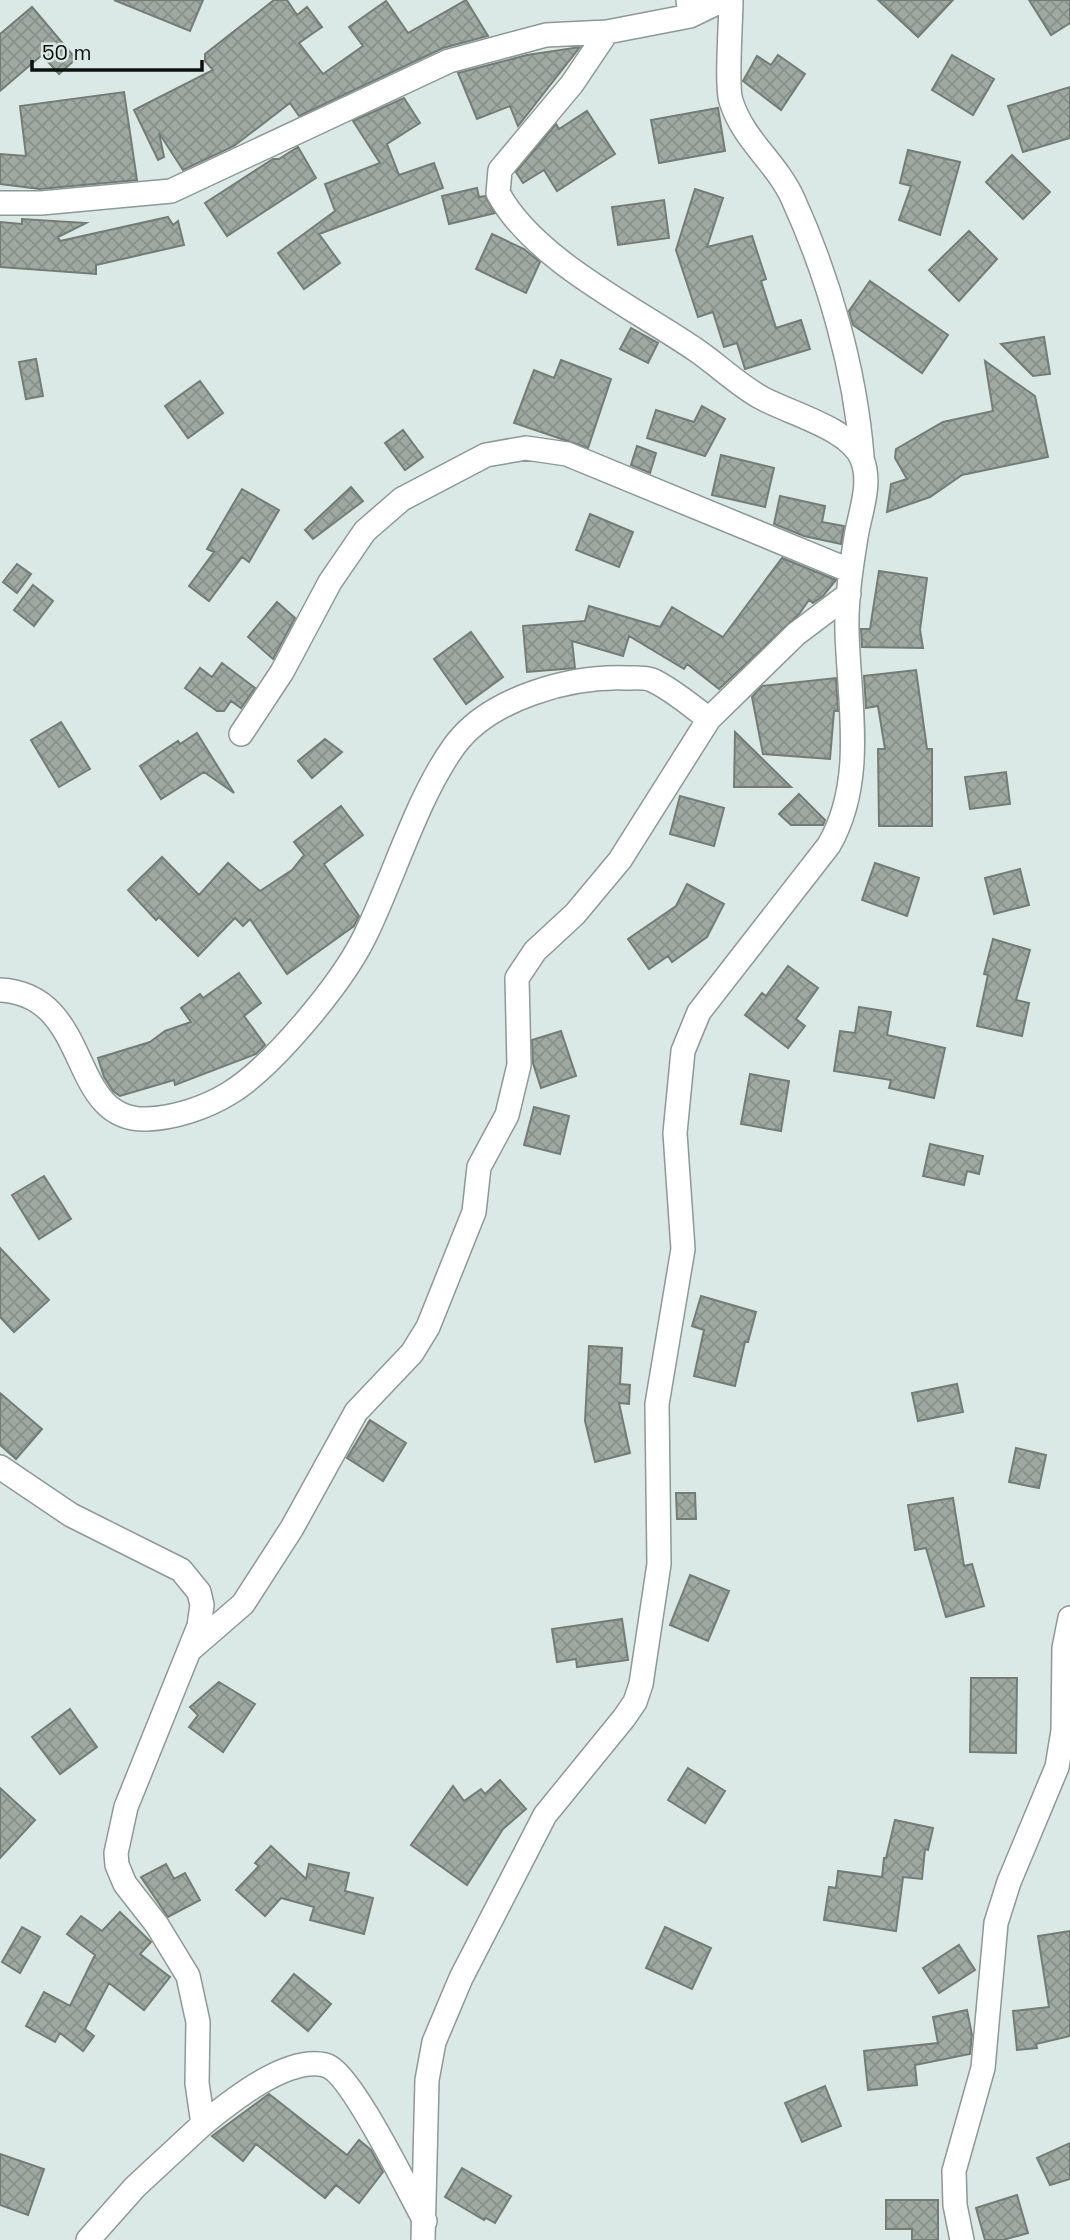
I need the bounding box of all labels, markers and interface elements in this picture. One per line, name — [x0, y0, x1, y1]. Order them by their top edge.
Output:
scale bar — [32, 28, 201, 72]
text: 50 m — [42, 39, 92, 66]

